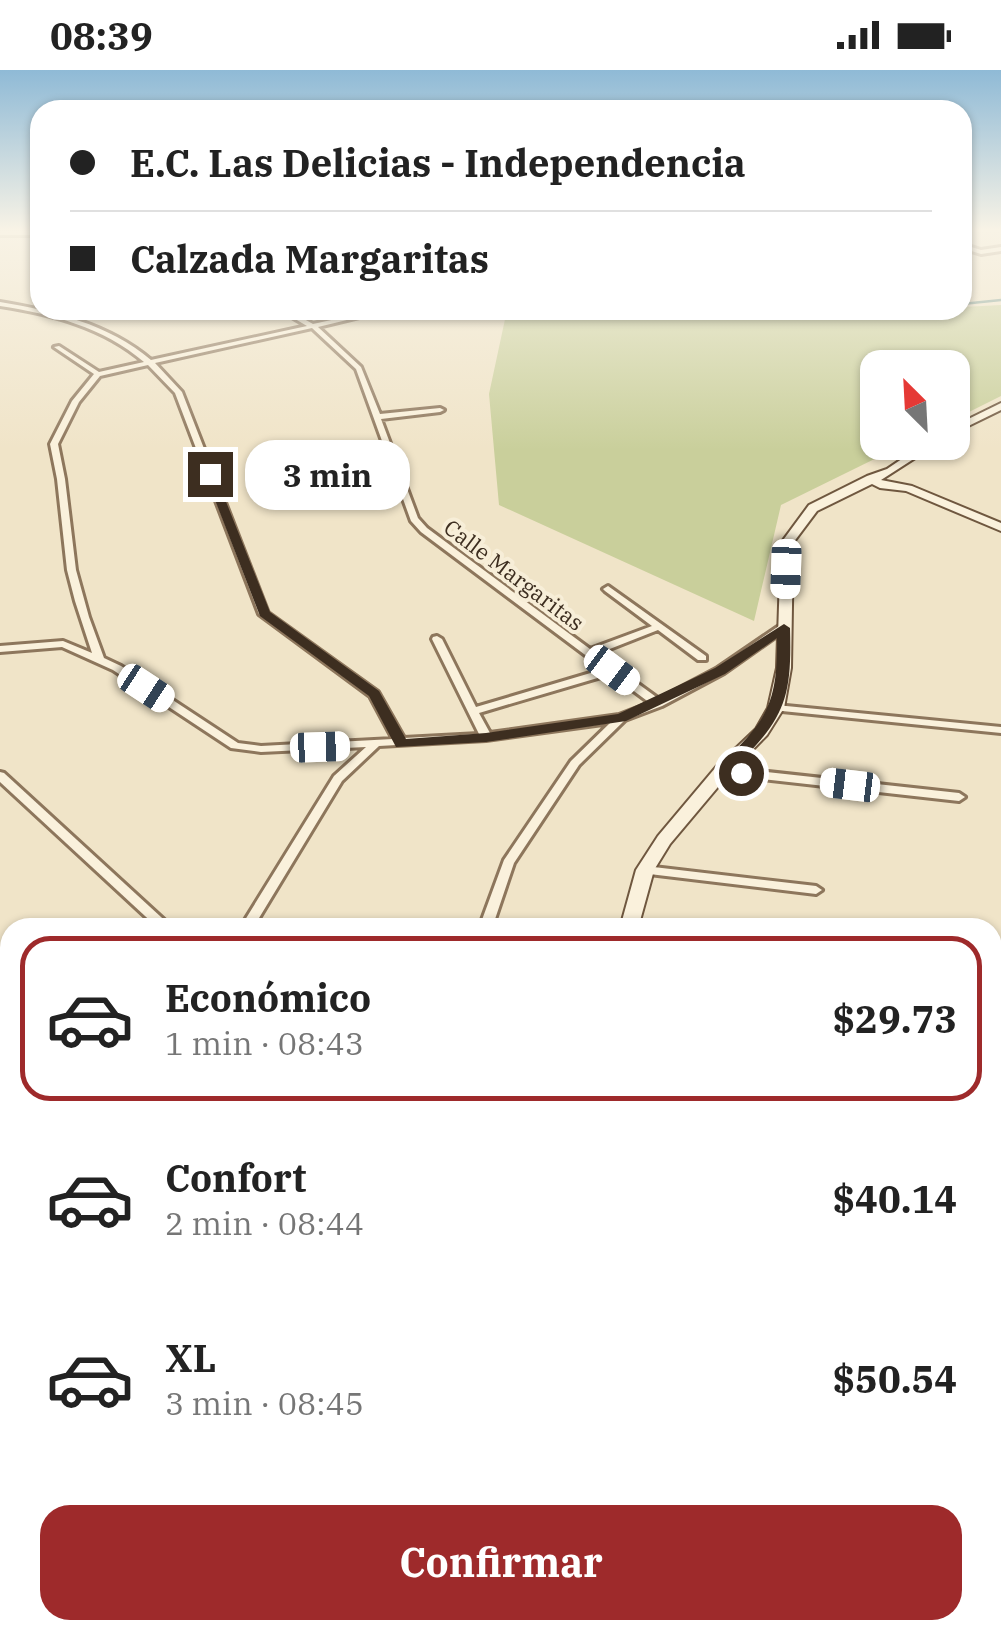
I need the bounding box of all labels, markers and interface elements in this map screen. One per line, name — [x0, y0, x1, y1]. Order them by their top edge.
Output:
text: 08:39 — [50, 11, 153, 60]
text: E.C. Las Delicias - Independencia — [130, 138, 746, 187]
text: Calzada Margaritas — [130, 234, 489, 283]
north arrow — [860, 350, 970, 460]
map controls — [860, 350, 970, 460]
callout: 3 min — [245, 439, 410, 509]
route end — [188, 452, 233, 497]
text: 3 min — [283, 454, 372, 496]
street label: Calle Margaritas — [438, 512, 590, 637]
car — [770, 538, 802, 600]
car — [579, 640, 645, 700]
car — [113, 659, 179, 717]
car — [289, 731, 351, 763]
route start — [719, 751, 764, 796]
car — [818, 766, 882, 804]
text: Económico — [165, 973, 371, 1022]
icon: car — [45, 974, 135, 1064]
text: $29.73 — [832, 994, 957, 1043]
text: 1 min · 08:43 — [165, 1022, 364, 1064]
text: Confort — [165, 1153, 306, 1202]
icon: car — [45, 1154, 135, 1244]
text: $40.14 — [832, 1174, 957, 1223]
text: 2 min · 08:44 — [165, 1202, 364, 1244]
text: XL — [165, 1333, 216, 1382]
icon: car — [45, 1334, 135, 1424]
text: $50.54 — [832, 1354, 957, 1403]
text: 3 min · 08:45 — [165, 1382, 364, 1424]
button: Confirmar — [40, 1505, 962, 1620]

